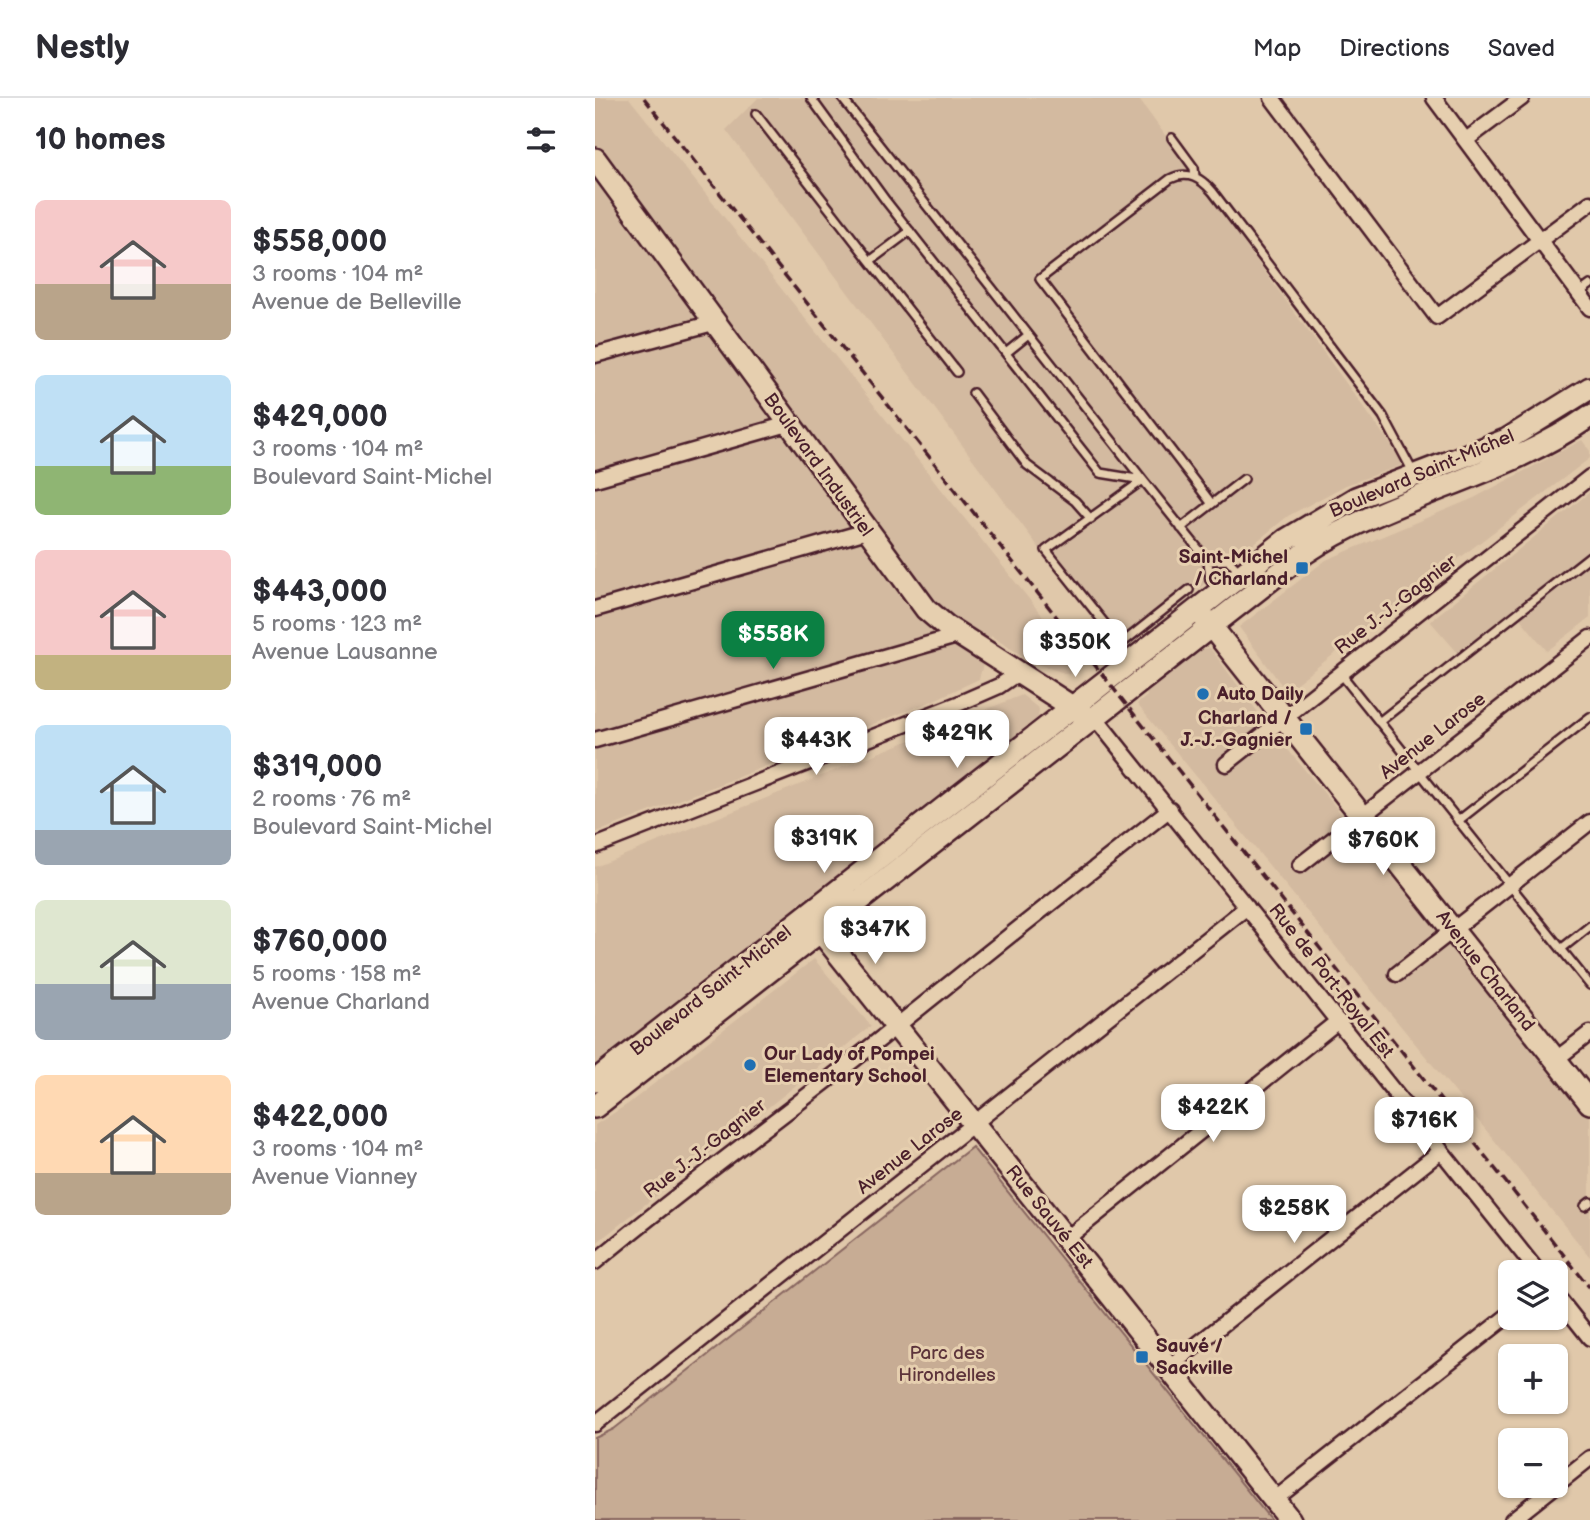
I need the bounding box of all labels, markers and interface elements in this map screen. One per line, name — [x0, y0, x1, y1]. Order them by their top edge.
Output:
text: Nestly — [35, 28, 129, 68]
text: Map — [1253, 34, 1301, 63]
text: Directions — [1339, 34, 1450, 63]
text: Saved — [1488, 34, 1555, 63]
icon: filters — [522, 121, 560, 159]
text: 10 homes — [35, 122, 166, 158]
text: $558,000 — [252, 224, 387, 260]
icon: home — [91, 228, 175, 312]
text: 3 rooms · 104 m² — [252, 260, 423, 288]
text: Avenue de Belleville — [252, 288, 462, 316]
street label: Boulevard Industriel — [758, 389, 878, 541]
text: $429,000 — [252, 399, 388, 435]
icon: home — [91, 403, 175, 487]
street label: Boulevard Saint-Michel — [1326, 425, 1518, 523]
text: 3 rooms · 104 m² — [252, 435, 423, 463]
text: Boulevard Saint-Michel — [252, 463, 492, 491]
place label: Saint-Michel / Charland — [1179, 546, 1288, 591]
street label: Rue J.-J.-Gagnier — [1330, 549, 1463, 660]
marker: Saint-Michel / Charland — [1294, 560, 1310, 576]
text: $443,000 — [252, 574, 387, 610]
icon: home — [91, 578, 175, 662]
text: 5 rooms · 123 m² — [252, 610, 422, 638]
pin: $558K — [724, 612, 822, 671]
text: $558K — [737, 620, 809, 648]
pin: $350K — [1026, 620, 1124, 679]
text: $350K — [1039, 628, 1111, 656]
text: Avenue Lausanne — [252, 638, 438, 666]
place label: Auto Daily — [1216, 683, 1304, 706]
marker: Auto Daily — [1195, 686, 1211, 702]
street label: Avenue Larose — [1376, 688, 1490, 784]
place label: Charland / J.-J.-Gagnier — [1181, 707, 1292, 752]
pin: $429K — [908, 710, 1006, 770]
pin: $443K — [767, 718, 865, 777]
text: $429K — [921, 719, 993, 747]
marker: Charland / J.-J.-Gagnier — [1298, 721, 1314, 737]
text: $443K — [780, 726, 852, 754]
text: $319,000 — [252, 749, 382, 785]
icon: home — [91, 753, 175, 837]
text: 2 rooms · 76 m² — [252, 785, 411, 813]
text: Boulevard Saint-Michel — [252, 813, 492, 841]
pin: $319K — [775, 816, 873, 875]
pin: $760K — [1334, 818, 1432, 877]
text: $319K — [790, 824, 858, 852]
text: $760K — [1347, 826, 1419, 854]
street label: Rue de Port-Royal Est — [1264, 899, 1399, 1063]
pin: $347K — [826, 906, 924, 966]
street label: Avenue Charland — [1431, 906, 1539, 1036]
text: $347K — [840, 915, 910, 943]
street label: Boulevard Saint-Michel — [626, 921, 796, 1061]
text: $760,000 — [252, 924, 388, 960]
icon: home — [91, 928, 175, 1012]
text: 5 rooms · 158 m² — [252, 960, 421, 988]
text: Avenue Charland — [252, 988, 430, 1016]
place label: Our Lady of Pompei Elementary School — [764, 1043, 935, 1088]
marker: Our Lady of Pompei Elementary School — [742, 1057, 758, 1073]
pin: $422K — [1164, 1084, 1262, 1144]
street label: Rue J.-J.-Gagnier — [639, 1093, 772, 1204]
text: $422K — [1177, 1093, 1249, 1121]
pin: $716K — [1375, 1098, 1473, 1157]
text: $422,000 — [252, 1099, 388, 1135]
icon: home — [91, 1103, 175, 1187]
street label: Avenue Larose — [853, 1103, 967, 1199]
text: $716K — [1390, 1106, 1458, 1134]
text: 3 rooms · 104 m² — [252, 1135, 423, 1163]
street label: Rue Sauvé Est — [1000, 1161, 1098, 1273]
text: Avenue Vianney — [252, 1163, 417, 1191]
pin: $258K — [1245, 1186, 1343, 1245]
text: $258K — [1258, 1194, 1330, 1222]
map controls — [1498, 1260, 1568, 1498]
button: layers — [1498, 1260, 1568, 1330]
place label: Sauvé / Sackville — [1156, 1335, 1233, 1380]
park label: Parc des Hirondelles — [898, 1342, 996, 1387]
button: + — [1498, 1344, 1568, 1414]
marker: Sauvé / Sackville — [1134, 1349, 1150, 1365]
button: − — [1498, 1428, 1568, 1498]

